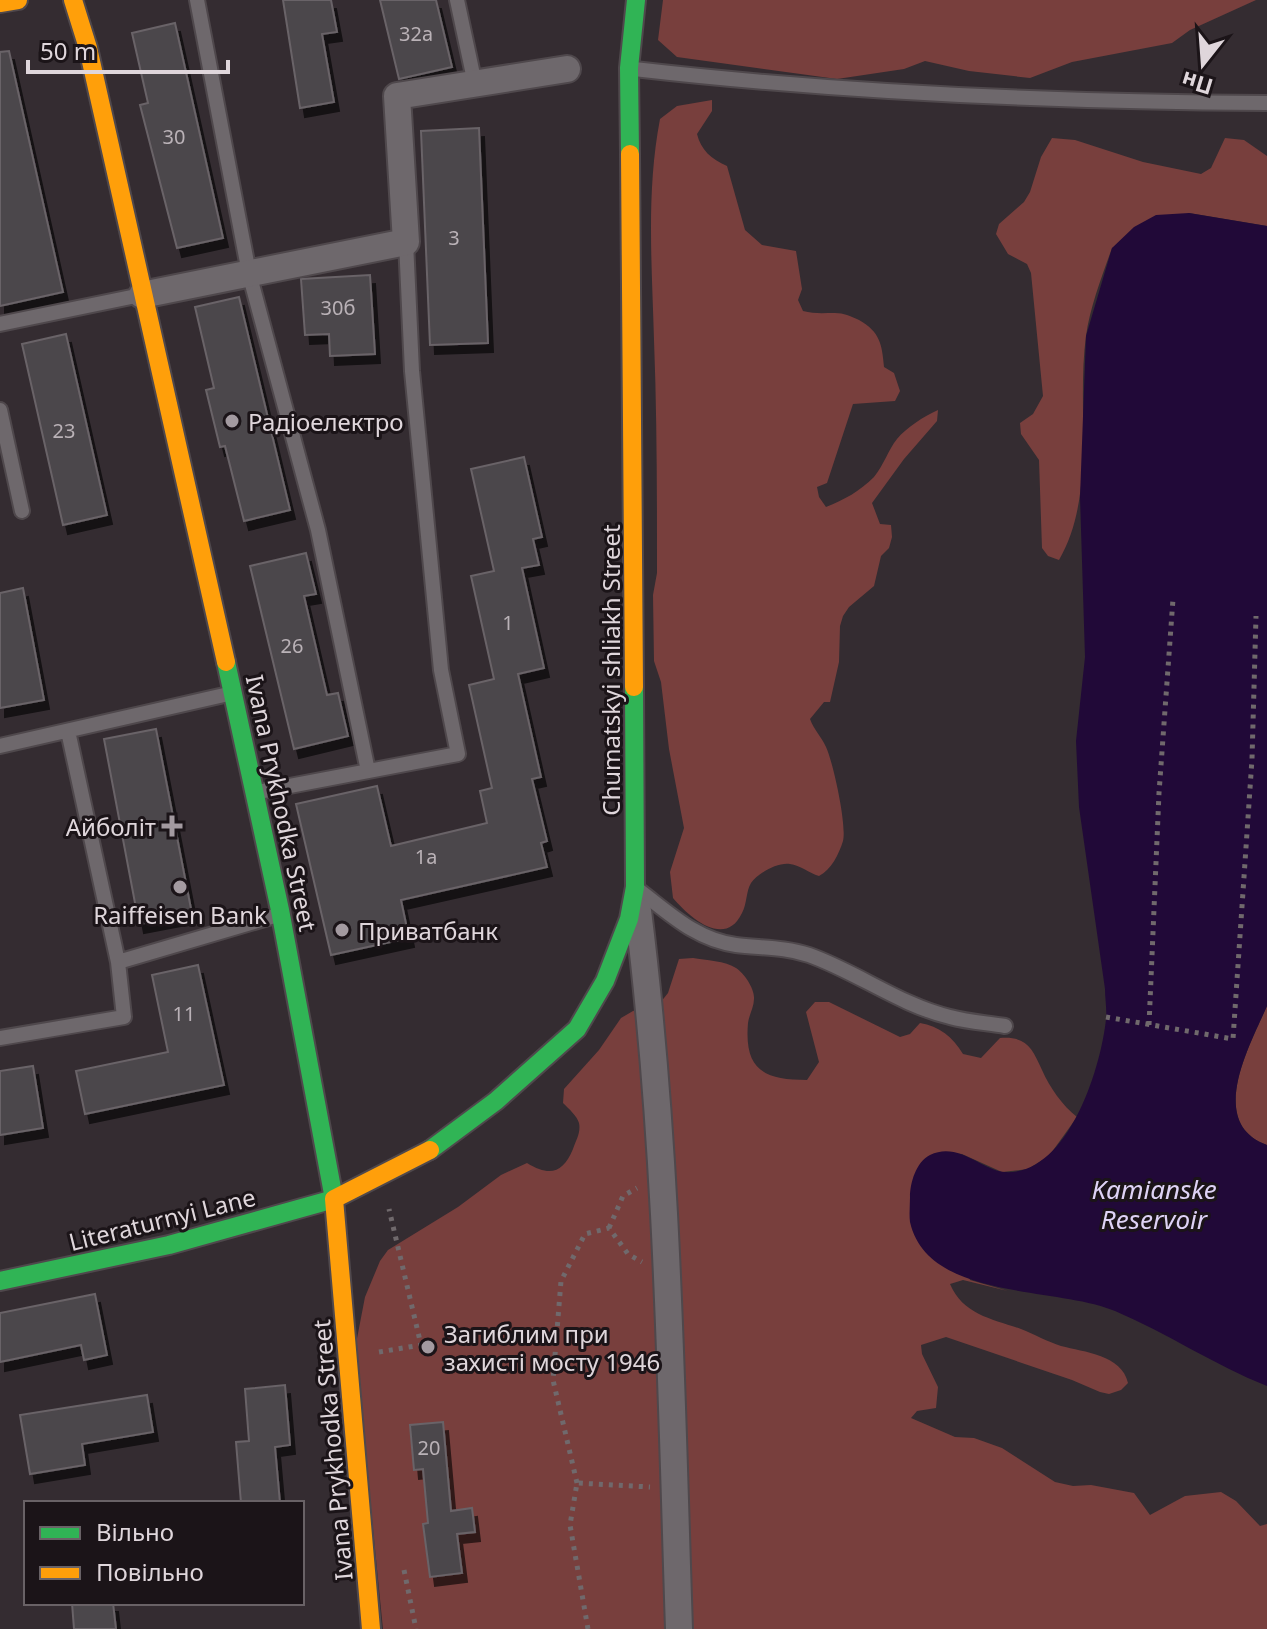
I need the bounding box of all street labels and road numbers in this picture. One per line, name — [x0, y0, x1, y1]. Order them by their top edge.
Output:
street label: Chumatskyi shliakh Street — [594, 524, 627, 816]
street label: Ivana Prykhodka Street — [239, 672, 325, 935]
street label: Literaturnyi Lane — [65, 1180, 259, 1258]
street label: Ivana Prykhodka Street — [304, 1318, 360, 1582]

